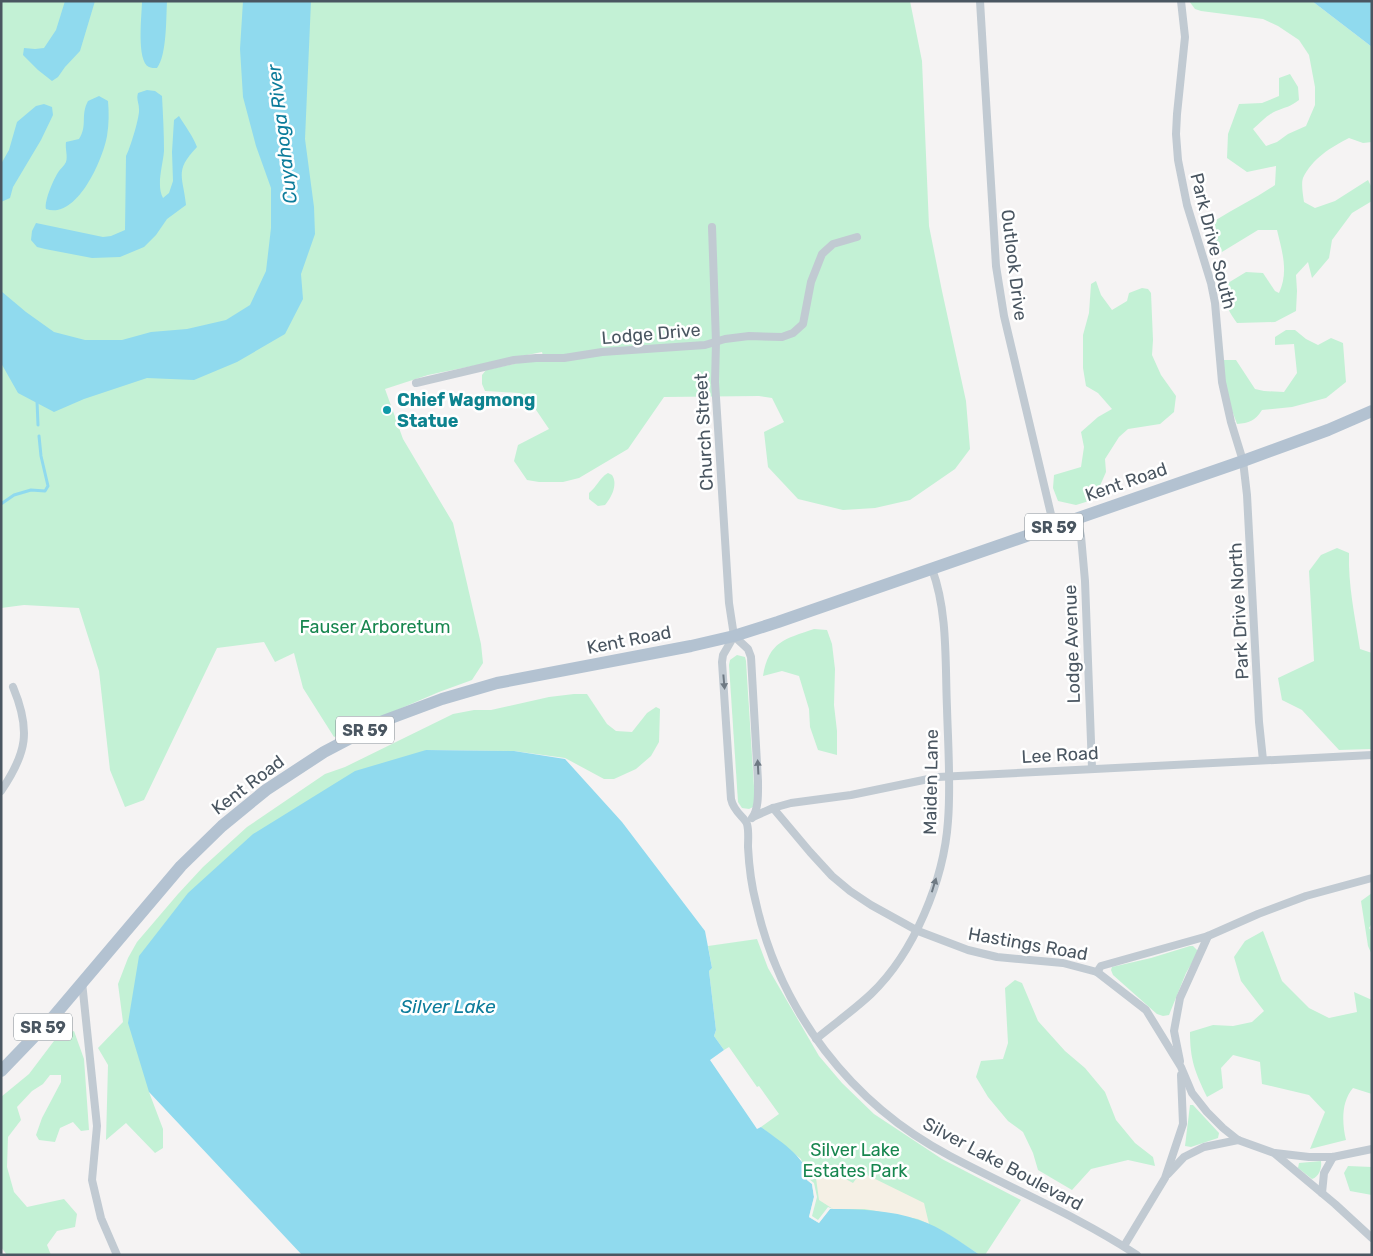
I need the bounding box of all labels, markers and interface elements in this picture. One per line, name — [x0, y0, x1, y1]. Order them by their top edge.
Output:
water label: Cuyahoga River — [262, 62, 302, 205]
street label: Park Drive South — [1185, 171, 1241, 311]
street label: Outlook Drive — [996, 208, 1032, 322]
street label: Lodge Drive — [600, 319, 702, 349]
street label: Church Street — [690, 373, 718, 491]
place label: Chief Wagmong Statue — [397, 389, 536, 432]
marker: Chief Wagmong Statue — [381, 404, 393, 416]
street label: Kent Road — [1082, 458, 1170, 506]
road number: SR 59 — [1025, 514, 1083, 540]
street label: Park Drive North — [1224, 542, 1254, 680]
street label: Lodge Avenue — [1059, 584, 1085, 704]
park label: Fauser Arboretum — [300, 616, 450, 638]
street label: Kent Road — [585, 621, 673, 659]
one-way arrow — [721, 674, 729, 690]
road number: SR 59 — [336, 716, 394, 744]
street label: Maiden Lane — [919, 729, 943, 835]
street label: Lee Road — [1021, 742, 1099, 768]
street label: Kent Road — [207, 751, 289, 819]
one-way arrow — [753, 759, 761, 775]
one-way arrow — [930, 877, 938, 892]
street label: Hastings Road — [966, 923, 1090, 965]
water label: Silver Lake — [400, 995, 496, 1018]
road number: SR 59 — [14, 1014, 72, 1040]
street label: Silver Lake Boulevard — [919, 1112, 1087, 1216]
park label: Silver Lake Estates Park — [802, 1139, 908, 1182]

